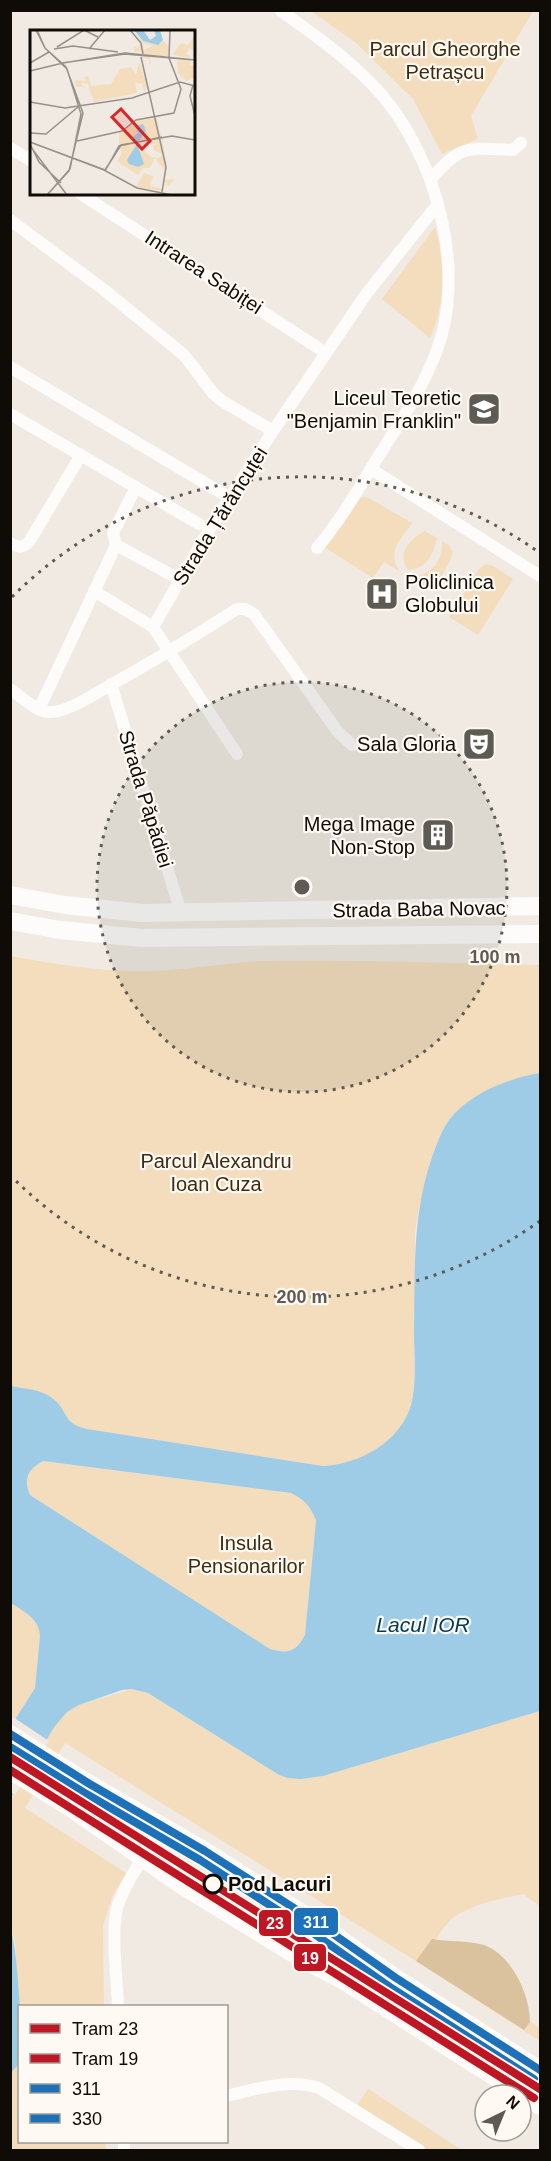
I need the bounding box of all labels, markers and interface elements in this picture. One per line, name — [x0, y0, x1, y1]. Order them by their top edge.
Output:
inset map — [30, 30, 195, 195]
park label: Parcul Gheorghe Petrașcu — [369, 38, 521, 83]
street label: Intrarea Sabiței — [141, 226, 267, 318]
place label: Liceul Teoretic "Benjamin Franklin" — [287, 387, 461, 432]
school or university icon: Liceul Teoretic "Benjamin Franklin" — [466, 391, 502, 427]
street label: Strada Țărăncuței — [169, 443, 271, 589]
place label: Policlinica Globului — [405, 571, 495, 616]
hospital icon: Policlinica Globului — [364, 576, 400, 612]
theatre icon: Sala Gloria — [461, 726, 497, 762]
street label: Strada Păpădiei — [115, 728, 177, 870]
place label: Sala Gloria — [357, 733, 457, 755]
place label: Mega Image Non-Stop — [304, 813, 415, 858]
building icon: Mega Image Non-Stop — [420, 817, 456, 853]
centre of rings — [292, 877, 312, 897]
street label: Strada Baba Novac — [332, 896, 506, 922]
text: 100 m — [469, 947, 521, 967]
park label: Parcul Alexandru Ioan Cuza — [140, 1150, 292, 1195]
text: 200 m — [276, 1287, 328, 1307]
park label: Insula Pensionarilor — [188, 1532, 305, 1577]
water label: Lacul IOR — [376, 1613, 470, 1636]
place label: Pod Lacuri — [228, 1873, 331, 1895]
marker: Pod Lacuri — [203, 1874, 223, 1894]
line badge: 311 — [293, 1907, 339, 1936]
line badge: 23 — [258, 1909, 292, 1937]
text: 311 — [303, 1914, 329, 1931]
text: 23 — [266, 1915, 284, 1932]
line badge: 19 — [293, 1943, 327, 1972]
text: 19 — [301, 1950, 319, 1967]
legend — [18, 2005, 228, 2143]
text: Tram 23 — [72, 2019, 138, 2039]
text: Tram 19 — [72, 2049, 138, 2069]
text: 311 — [72, 2079, 101, 2099]
north arrow — [473, 2083, 533, 2143]
text: N — [503, 2092, 523, 2113]
text: 330 — [72, 2109, 102, 2129]

